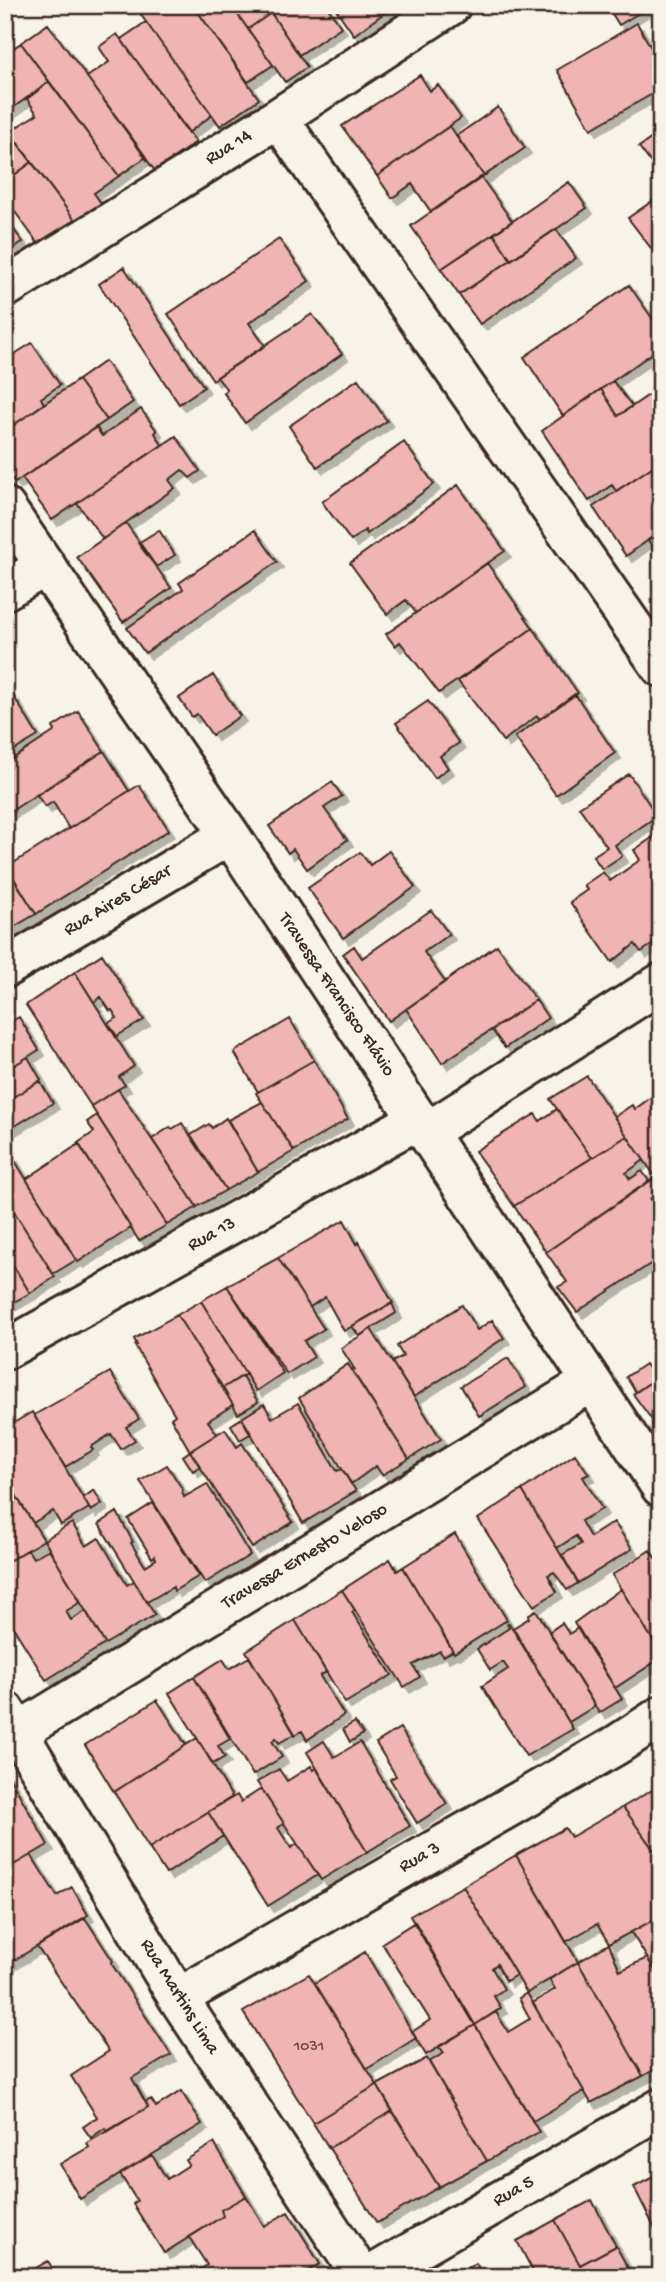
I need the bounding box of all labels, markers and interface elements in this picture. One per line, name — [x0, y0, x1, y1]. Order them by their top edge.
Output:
street label: Rua 14 — [201, 125, 257, 171]
street label: Rua Aires César — [60, 859, 178, 942]
street label: Travessa Francisco Flávio — [272, 908, 400, 1082]
street label: Rua 13 — [184, 1212, 240, 1258]
street label: Travessa Ernesto Veloso — [217, 1498, 392, 1616]
street label: Rua 3 — [395, 1837, 445, 1879]
street label: Rua Martins Lima — [134, 1935, 224, 2060]
house number: 1031 — [293, 2038, 324, 2057]
street label: Rua 5 — [489, 2171, 539, 2213]

